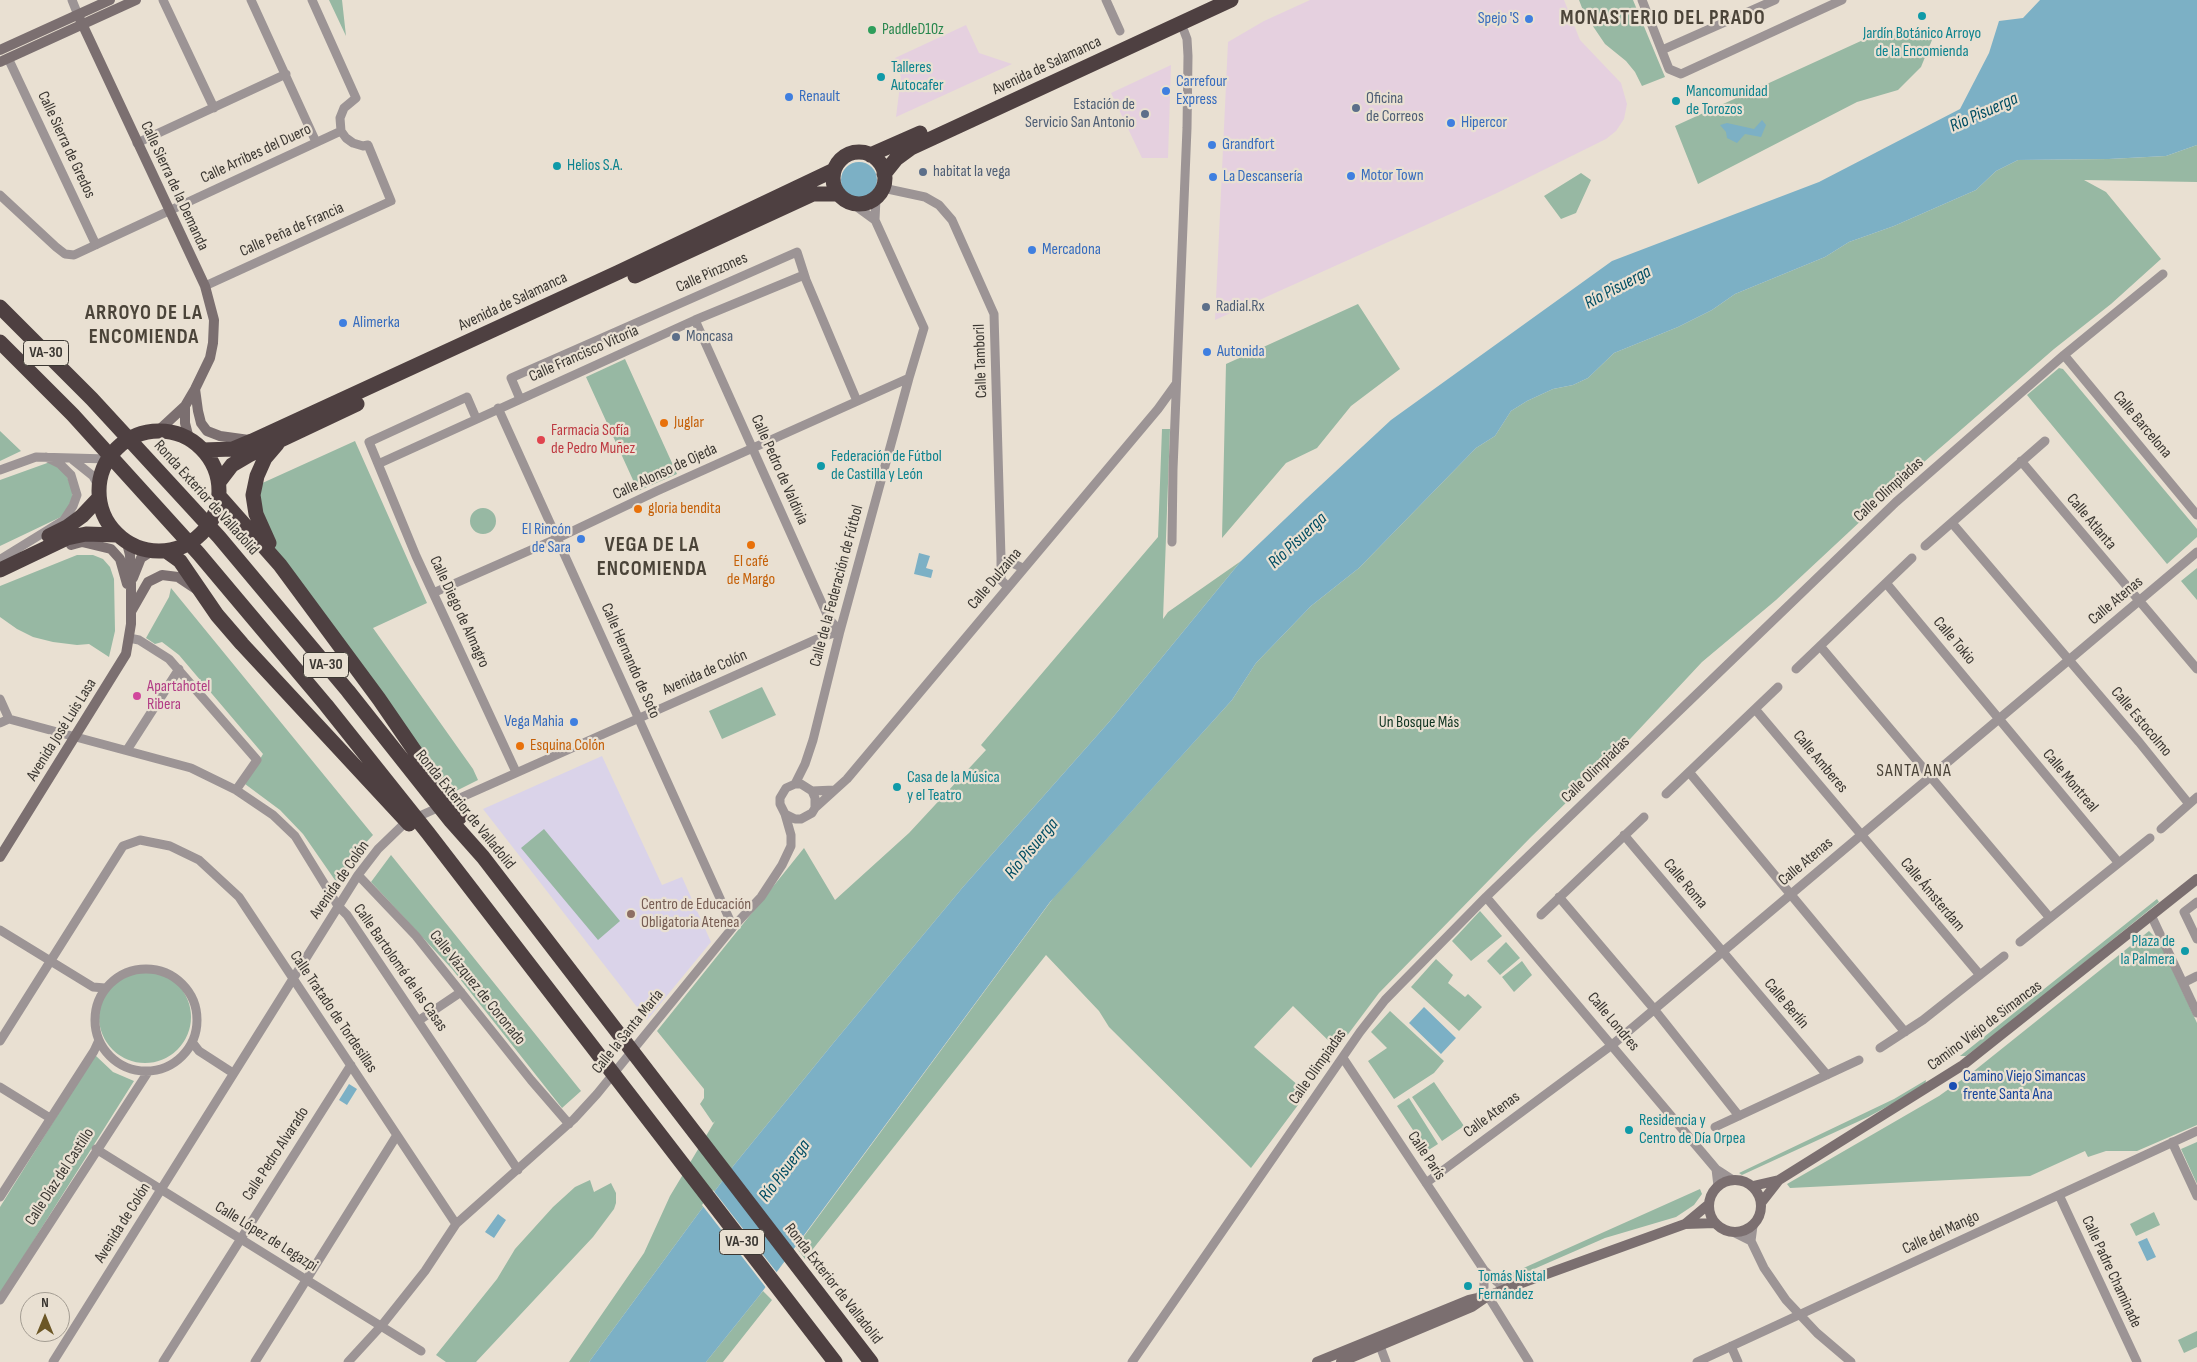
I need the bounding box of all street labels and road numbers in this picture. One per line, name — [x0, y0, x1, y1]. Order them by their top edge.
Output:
street label: Avenida de Salamanca — [990, 32, 1104, 100]
street label: Calle Sierra de Gredos — [33, 88, 99, 202]
street label: Calle Sierra de la Demanda — [136, 118, 212, 254]
street label: Calle Arribes del Duero — [198, 120, 314, 188]
street label: Calle Peña de Francia — [237, 198, 347, 262]
street label: Calle Pinzones — [673, 249, 751, 297]
street label: Avenida de Salamanca — [456, 268, 570, 336]
street label: Calle Francisco Vitoria — [526, 321, 642, 387]
street label: Calle Tamboril — [970, 324, 992, 398]
road number: VA-30 — [23, 340, 68, 366]
street label: Calle Barcelona — [2108, 388, 2176, 462]
street label: Calle Pedro de Valdivia — [746, 412, 812, 528]
street label: Ronda Exterior de Valladolid — [149, 437, 263, 559]
street label: Calle Alonso de Ojeda — [610, 439, 720, 505]
street label: Calle Olimpiadas — [1850, 454, 1928, 526]
street label: Calle Atlanta — [2062, 490, 2120, 554]
street label: Calle de la Federación de Fútbol — [806, 503, 868, 669]
street label: Calle Dulzaina — [964, 544, 1026, 614]
street label: Calle Diego de Almagro — [425, 553, 493, 671]
street label: Calle Atenas — [2085, 573, 2147, 629]
street label: Calle Hernando de Soto — [596, 600, 664, 722]
street label: Calle Tokio — [1929, 613, 1979, 669]
street label: Avenida de Colón — [660, 646, 750, 700]
road number: VA-30 — [304, 652, 348, 678]
street label: Avenida José Luis Lasa — [23, 675, 101, 785]
street label: Calle Estocolmo — [2106, 683, 2176, 761]
street label: Calle Amberes — [1788, 727, 1852, 797]
street label: Calle Olimpiadas — [1558, 733, 1634, 807]
street label: Ronda Exterior de Valladolid — [411, 746, 519, 874]
street label: Calle Montreal — [2038, 746, 2102, 816]
street label: Calle Atenas — [1775, 834, 1837, 890]
street label: Avenida de Colón — [306, 837, 374, 923]
street label: Calle Ámsterdam — [1896, 854, 1968, 936]
street label: Calle Roma — [1659, 855, 1711, 913]
street label: Calle Bartolomé de las Casas — [349, 901, 451, 1035]
street label: Calle Vázquez de Coronado — [425, 927, 529, 1049]
street label: Calle Tratado de Tordesillas — [285, 947, 381, 1077]
street label: Calle Berlín — [1760, 975, 1812, 1033]
street label: Camino Viejo de Simancas — [1924, 977, 2046, 1075]
street label: Calle la Santa María — [588, 986, 668, 1078]
street label: Calle Londres — [1583, 989, 1643, 1055]
street label: Calle Olimpiadas — [1285, 1026, 1351, 1108]
street label: Calle Atenas — [1460, 1088, 1524, 1142]
street label: Calle Pedro Alvarado — [239, 1104, 313, 1204]
street label: Calle Díaz del Castillo — [21, 1125, 99, 1229]
street label: Calle París — [1403, 1128, 1449, 1184]
street label: Avenida de Colón — [91, 1179, 155, 1267]
street label: Calle López de Legazpi — [211, 1198, 321, 1276]
street label: Calle del Mango — [1899, 1207, 1983, 1259]
street label: Calle Padre Chaminade — [2077, 1213, 2145, 1331]
street label: Ronda Exterior de Valladolid — [780, 1220, 886, 1348]
road number: VA-30 — [720, 1230, 764, 1254]

